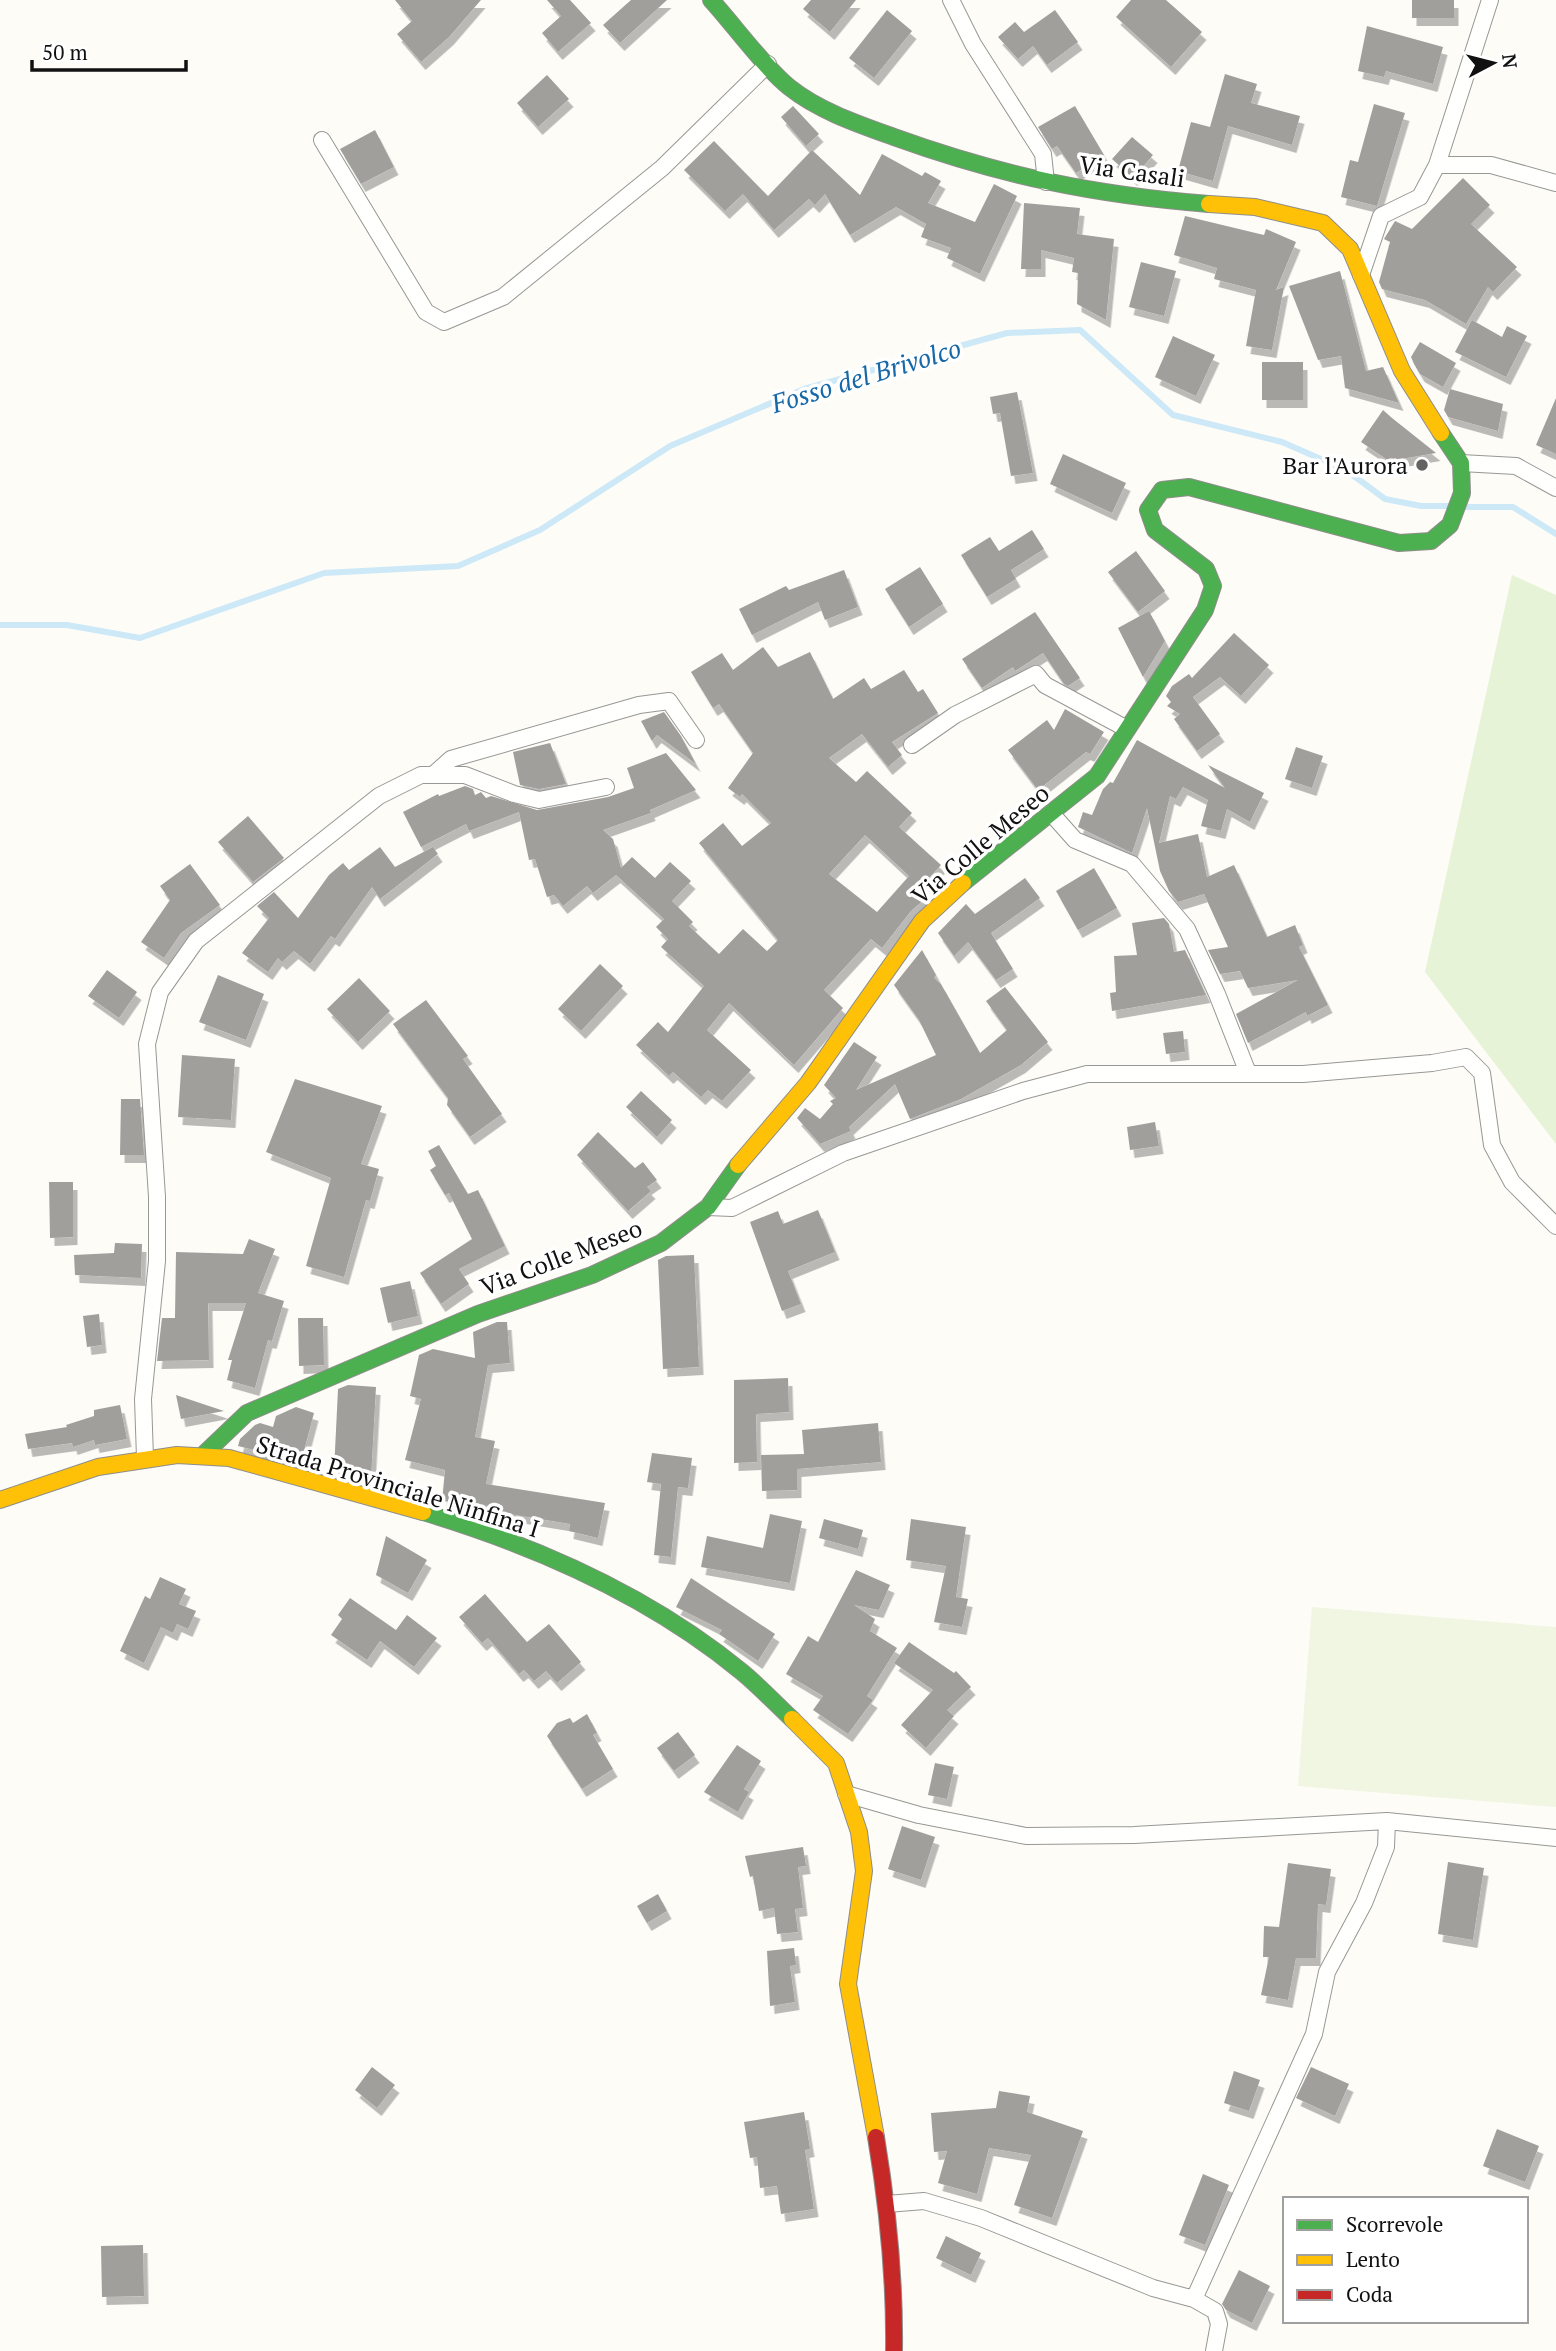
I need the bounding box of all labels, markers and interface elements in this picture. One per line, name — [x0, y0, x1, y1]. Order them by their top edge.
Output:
scale bar — [32, 28, 186, 72]
north arrow — [1458, 28, 1528, 98]
text: 50 m — [42, 38, 88, 66]
text: N — [1497, 52, 1524, 70]
street label: Via Casali — [1077, 148, 1187, 194]
water label: Fosso del Brivolco — [766, 330, 965, 420]
place label: Bar l'Aurora — [1283, 449, 1408, 481]
marker: Bar l'Aurora — [1414, 457, 1430, 473]
street label: Via Colle Meseo — [904, 777, 1056, 911]
street label: Via Colle Meseo — [476, 1211, 646, 1303]
street label: Strada Provinciale Ninfina I — [253, 1428, 543, 1544]
legend — [1283, 2197, 1528, 2323]
text: Scorrevole — [1346, 2210, 1443, 2238]
text: Lento — [1346, 2245, 1400, 2273]
text: Coda — [1346, 2280, 1393, 2308]

